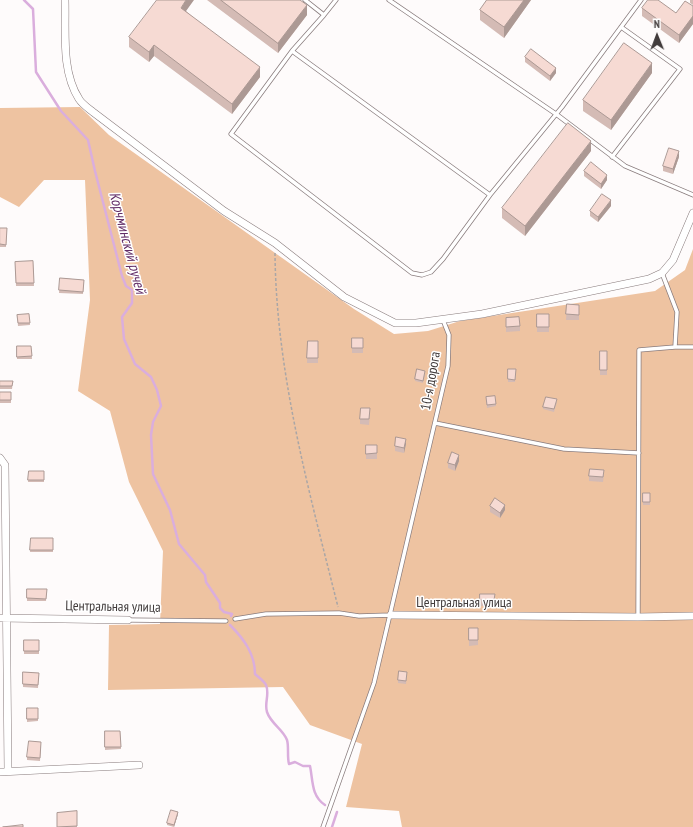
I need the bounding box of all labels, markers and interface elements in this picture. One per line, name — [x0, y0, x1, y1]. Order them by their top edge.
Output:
north arrow — [637, 16, 677, 56]
text: N — [654, 17, 660, 31]
water label: Корчминский ручей — [105, 190, 149, 296]
street label: 10-я дорога — [418, 350, 444, 412]
street label: Центральная улица — [416, 595, 512, 611]
street label: Центральная улица — [65, 598, 161, 616]

